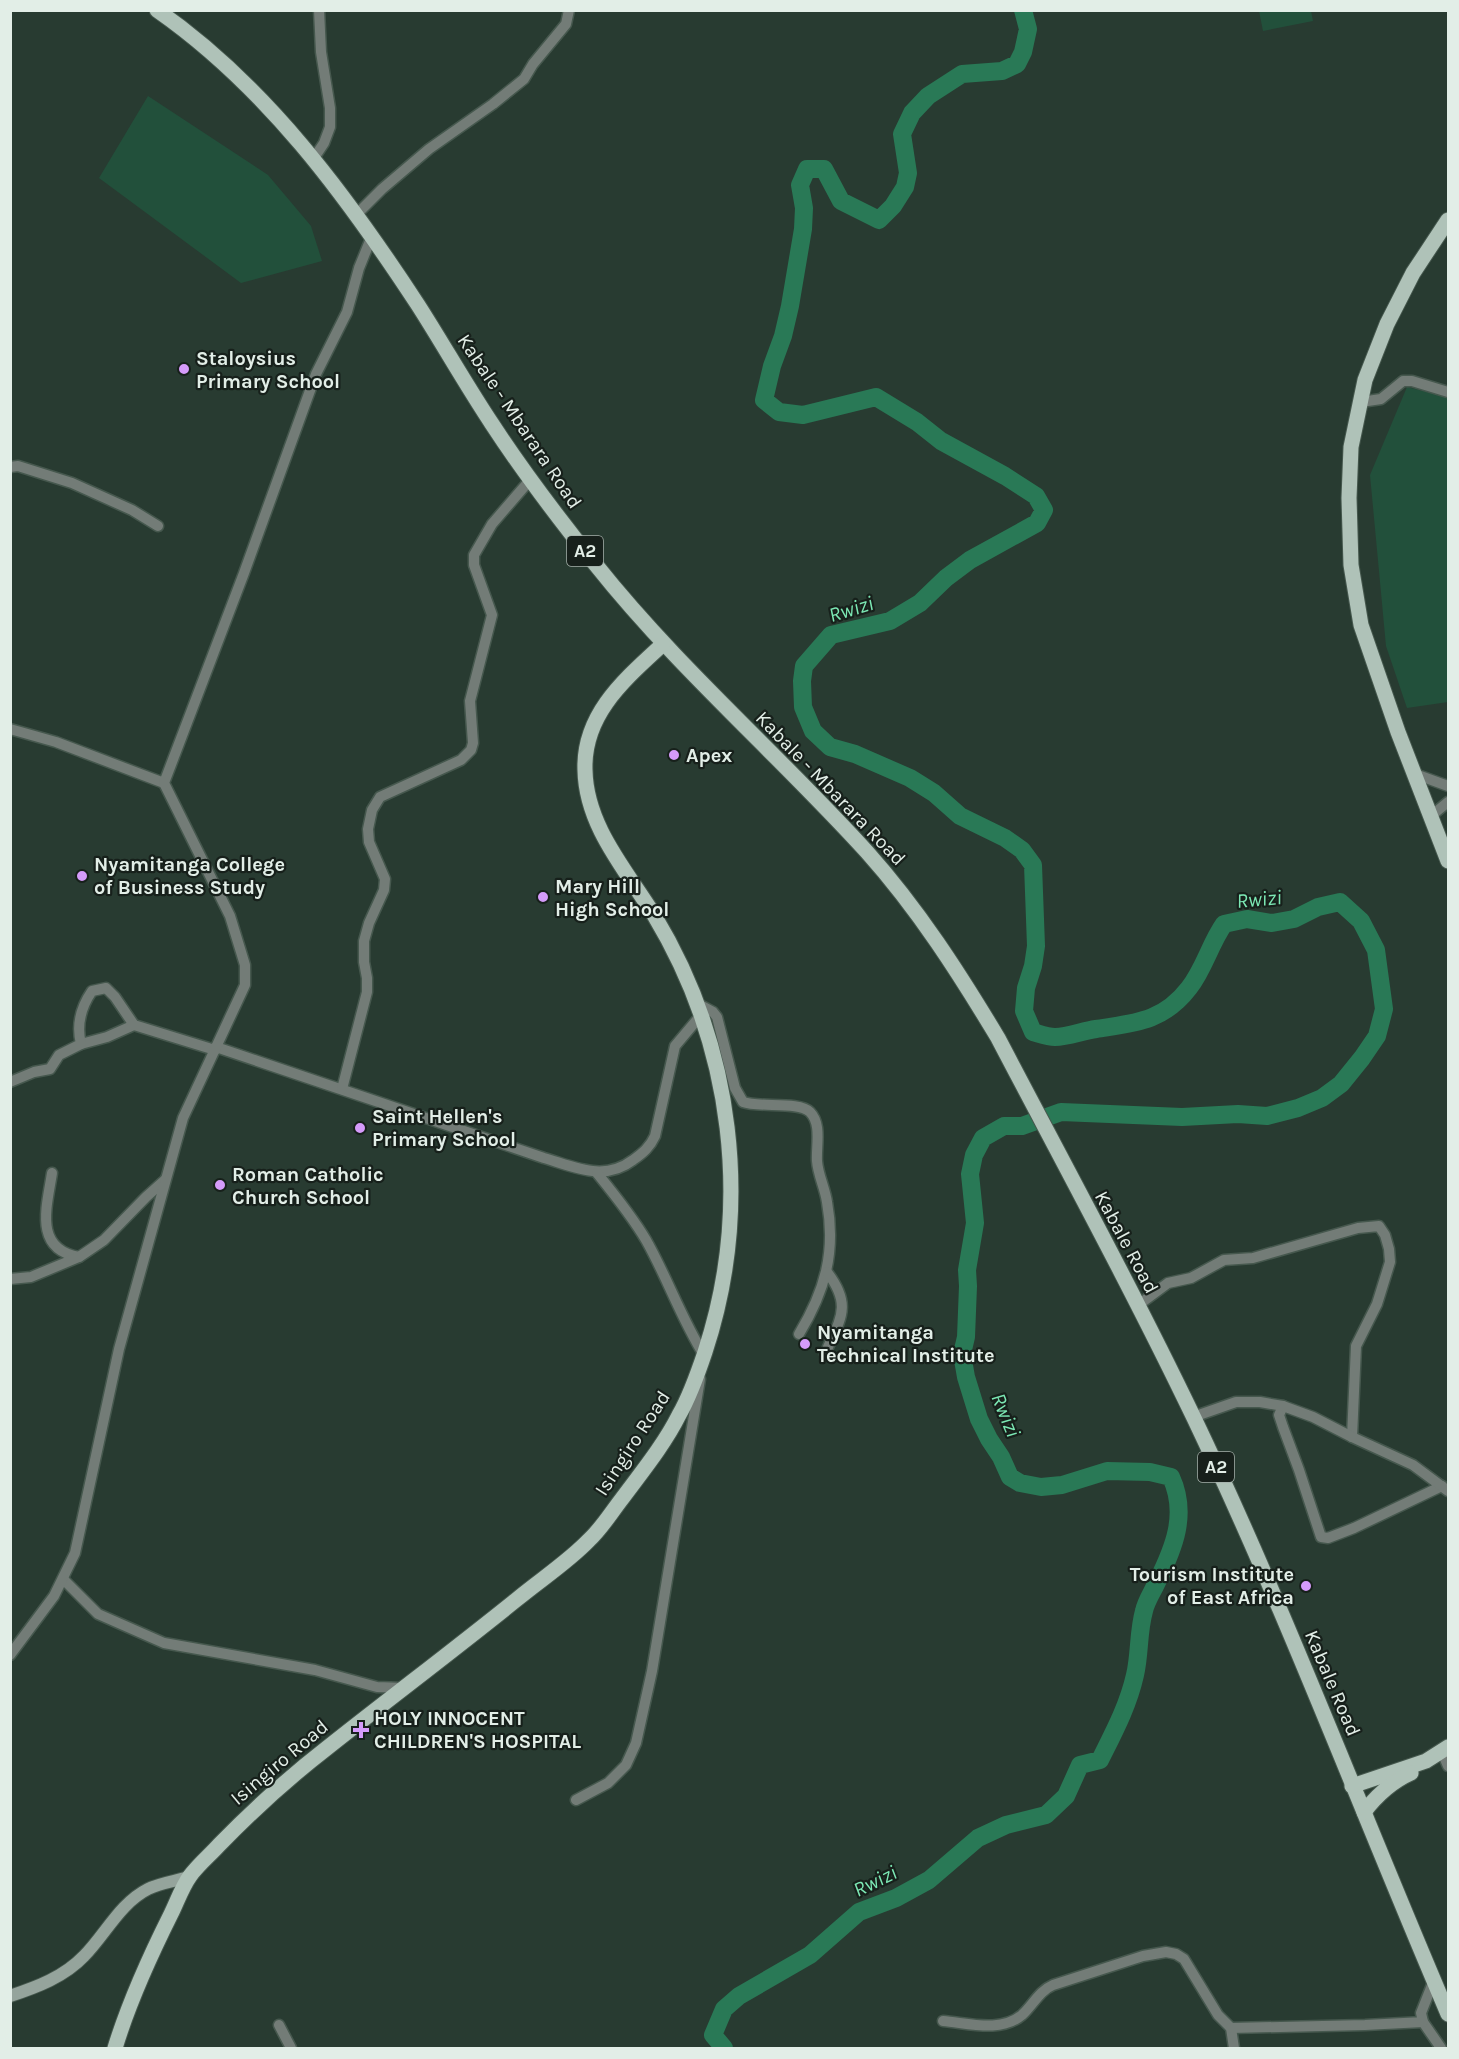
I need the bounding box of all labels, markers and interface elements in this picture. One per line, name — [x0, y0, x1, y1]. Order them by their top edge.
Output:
street label: Kabale - Mbarara Road — [453, 330, 587, 513]
place label: Staloysius Primary School — [196, 347, 340, 393]
marker: Staloysius Primary School — [177, 362, 191, 376]
road number: A2 — [567, 536, 603, 566]
water label: Rwizi — [826, 591, 877, 627]
street label: Kabale - Mbarara Road — [751, 706, 910, 870]
place label: Apex — [686, 744, 732, 767]
marker: Apex — [667, 748, 681, 762]
place label: Nyamitanga College of Business Study — [94, 853, 285, 899]
marker: Nyamitanga College of Business Study — [75, 869, 89, 883]
place label: Mary Hill High School — [555, 875, 669, 921]
water label: Rwizi — [1235, 885, 1283, 913]
marker: Mary Hill High School — [536, 890, 550, 904]
place label: Saint Hellen's Primary School — [372, 1105, 516, 1151]
marker: Saint Hellen's Primary School — [353, 1121, 367, 1135]
place label: Roman Catholic Church School — [232, 1163, 384, 1209]
marker: Roman Catholic Church School — [213, 1178, 227, 1192]
street label: Kabale Road — [1090, 1187, 1163, 1297]
place label: Nyamitanga Technical Institute — [817, 1321, 995, 1367]
marker: Nyamitanga Technical Institute — [798, 1337, 812, 1351]
street label: Isingiro Road — [590, 1387, 675, 1500]
water label: Rwizi — [986, 1389, 1026, 1441]
road number: A2 — [1198, 1452, 1234, 1482]
place label: Tourism Institute of East Africa — [1130, 1563, 1294, 1609]
marker: Tourism Institute of East Africa — [1299, 1579, 1313, 1593]
street label: Kabale Road — [1300, 1627, 1365, 1740]
place label: HOLY INNOCENT CHILDREN'S HOSPITAL — [374, 1707, 581, 1753]
street label: Isingiro Road — [226, 1715, 333, 1810]
marker: HOLY INNOCENT CHILDREN'S HOSPITAL — [352, 1721, 370, 1739]
water label: Rwizi — [849, 1860, 901, 1902]

